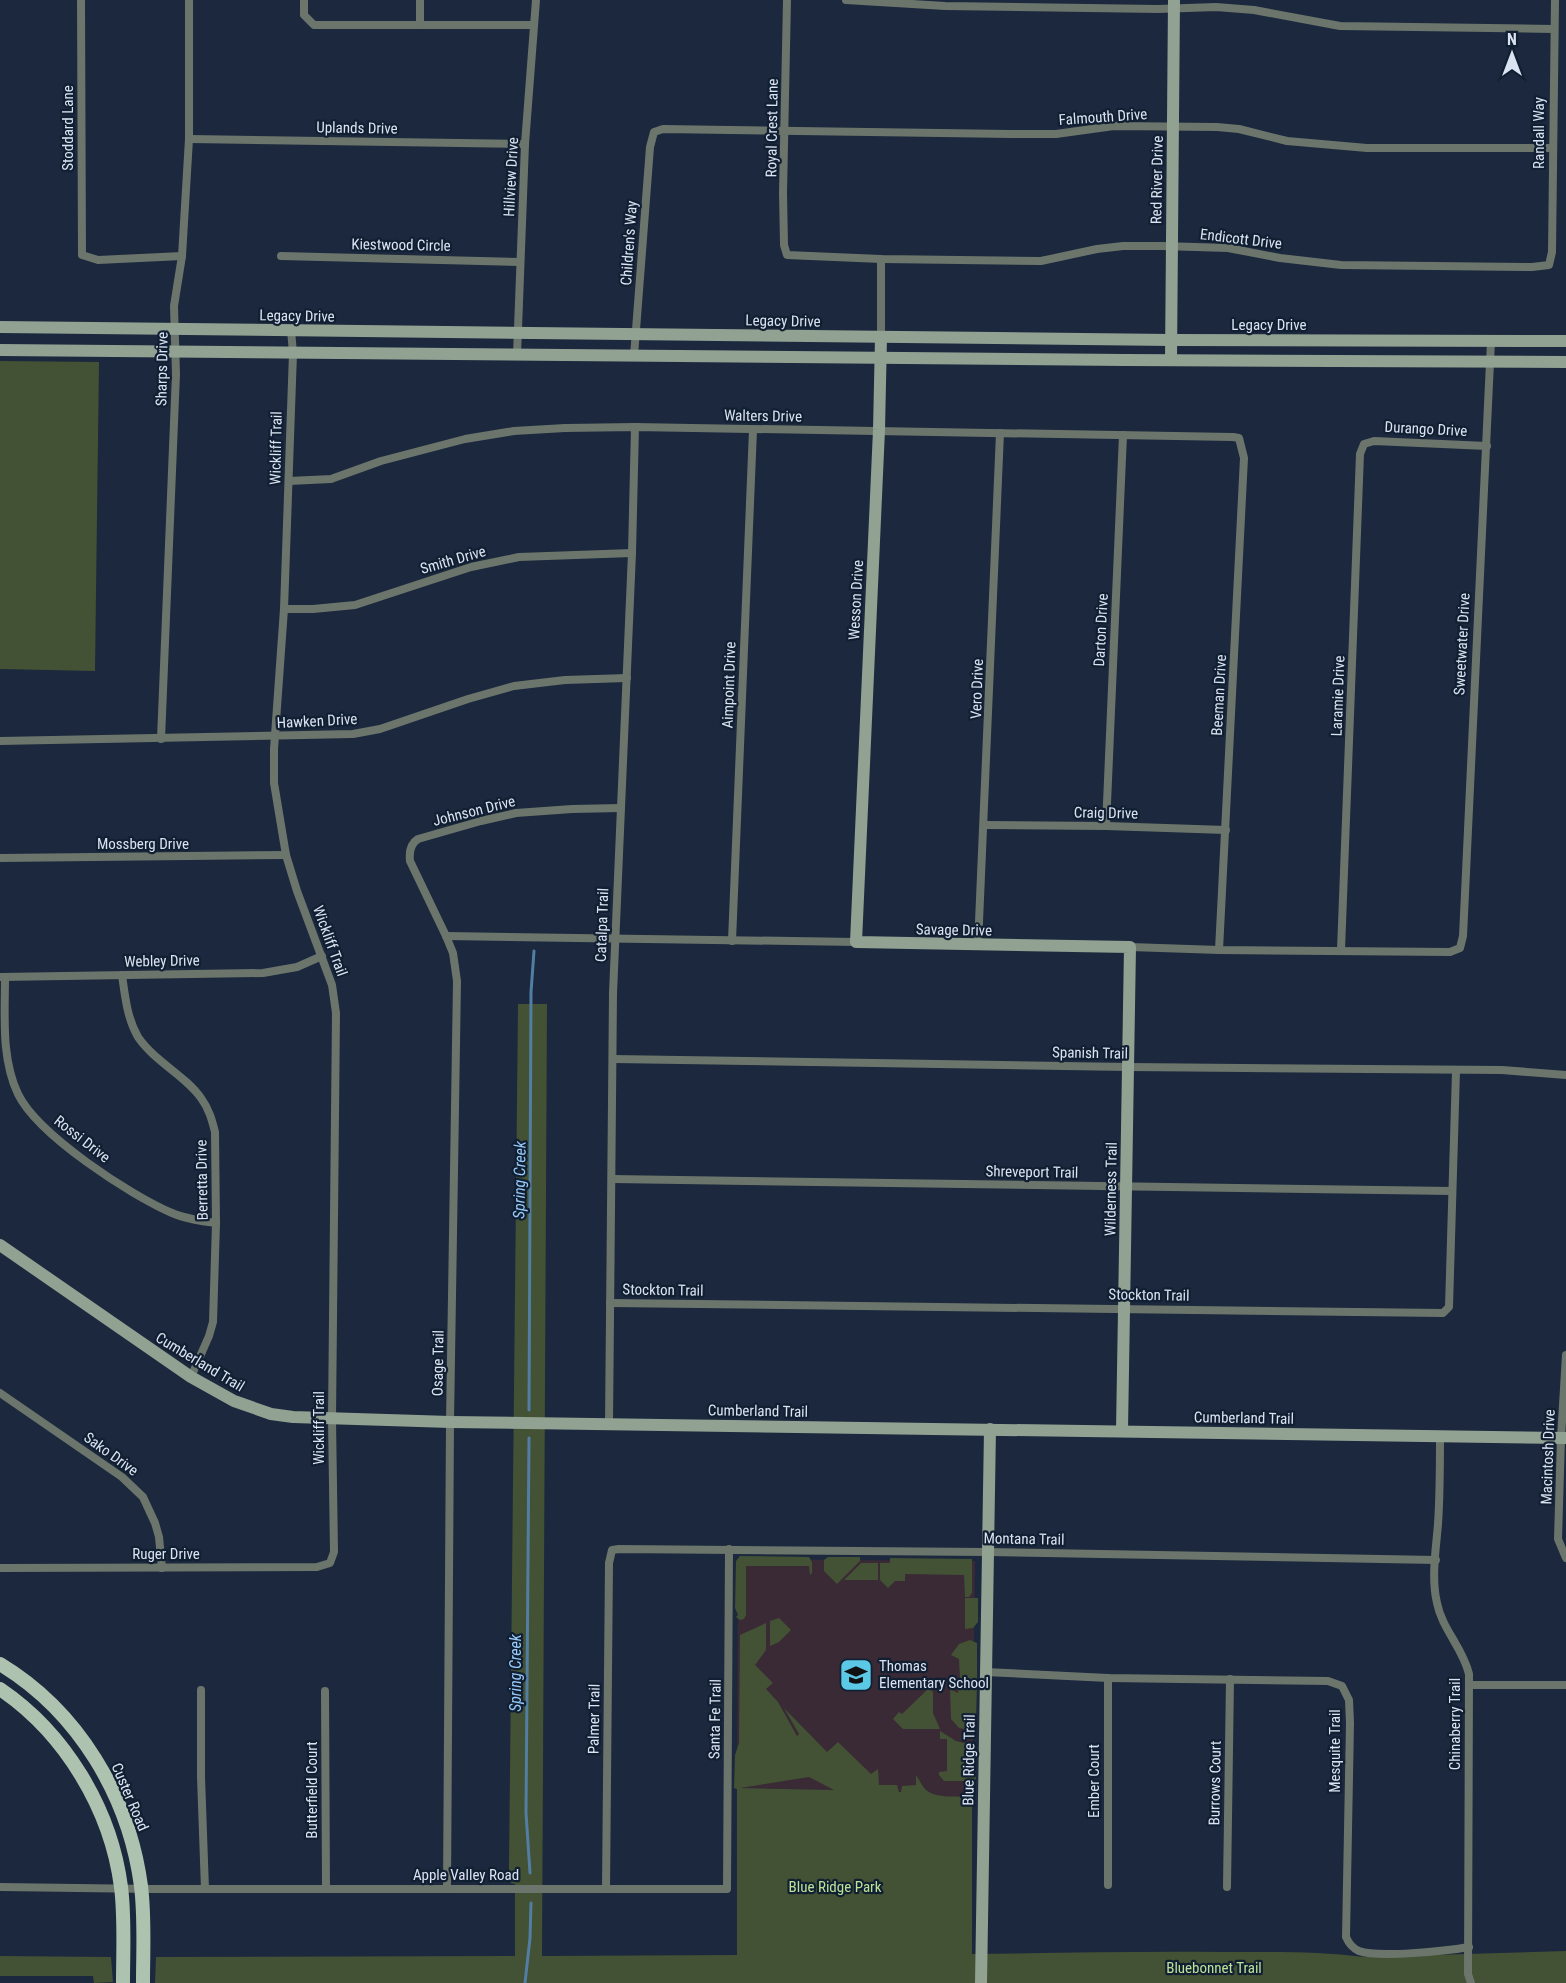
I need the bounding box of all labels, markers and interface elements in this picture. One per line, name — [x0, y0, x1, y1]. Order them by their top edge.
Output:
north arrow — [1482, 24, 1542, 84]
text: N — [1507, 30, 1517, 49]
street label: Royal Crest Lane — [762, 78, 782, 178]
street label: Stoddard Lane — [59, 85, 77, 171]
street label: Randall Way — [1530, 97, 1548, 169]
street label: Falmouth Drive — [1058, 105, 1148, 129]
street label: Uplands Drive — [316, 118, 398, 138]
street label: Red River Drive — [1147, 136, 1167, 224]
street label: Hillview Drive — [500, 137, 522, 217]
street label: Children's Way — [617, 200, 641, 286]
street label: Endicott Drive — [1199, 225, 1283, 253]
street label: Kiestwood Circle — [351, 235, 451, 255]
street label: Legacy Drive — [259, 306, 335, 326]
street label: Legacy Drive — [745, 311, 821, 331]
street label: Legacy Drive — [1231, 316, 1307, 334]
street label: Sharps Drive — [152, 332, 172, 406]
street label: Walters Drive — [724, 406, 802, 426]
street label: Wickliff Trail — [266, 411, 286, 485]
street label: Durango Drive — [1384, 418, 1468, 440]
street label: Smith Drive — [418, 542, 488, 578]
street label: Wesson Drive — [845, 560, 867, 640]
street label: Sweetwater Drive — [1450, 592, 1474, 696]
street label: Darton Drive — [1090, 593, 1112, 667]
street label: Aimpoint Drive — [718, 641, 740, 729]
street label: Beeman Drive — [1208, 654, 1230, 736]
street label: Laramie Drive — [1328, 655, 1348, 737]
street label: Vero Drive — [967, 658, 987, 720]
street label: Hawken Drive — [276, 710, 358, 732]
street label: Johnson Drive — [431, 792, 517, 830]
street label: Craig Drive — [1074, 803, 1138, 823]
street label: Mossberg Drive — [97, 835, 189, 853]
street label: Catalpa Trail — [592, 888, 612, 962]
street label: Wickliff Trail — [309, 903, 351, 979]
street label: Savage Drive — [916, 920, 992, 940]
street label: Webley Drive — [124, 951, 200, 971]
street label: Spanish Trail — [1052, 1043, 1128, 1063]
street label: Rossi Drive — [50, 1112, 114, 1166]
street label: Berretta Drive — [192, 1140, 212, 1220]
water label: Spring Creek — [509, 1140, 530, 1219]
street label: Wilderness Trail — [1101, 1142, 1121, 1236]
street label: Shreveport Trail — [985, 1162, 1079, 1182]
street label: Stockton Trail — [622, 1280, 704, 1300]
street label: Stockton Trail — [1108, 1285, 1190, 1305]
street label: Cumberland Trail — [152, 1328, 248, 1396]
street label: Osage Trail — [428, 1330, 448, 1396]
street label: Wickliff Trail — [310, 1391, 328, 1465]
street label: Cumberland Trail — [708, 1401, 808, 1421]
street label: Cumberland Trail — [1194, 1408, 1294, 1428]
street label: Macintosh Drive — [1537, 1409, 1559, 1505]
street label: Sako Drive — [80, 1428, 142, 1480]
street label: Montana Trail — [983, 1529, 1065, 1549]
street label: Ruger Drive — [132, 1545, 200, 1563]
water label: Spring Creek — [506, 1633, 525, 1712]
school or university icon: Thomas Elementary School — [838, 1657, 874, 1693]
place label: Thomas Elementary School — [879, 1657, 989, 1692]
street label: Chinaberry Trail — [1446, 1678, 1464, 1770]
street label: Santa Fe Trail — [705, 1679, 725, 1759]
street label: Palmer Trail — [584, 1684, 604, 1754]
street label: Mesquite Trail — [1326, 1709, 1344, 1793]
street label: Blue Ridge Trail — [959, 1714, 979, 1806]
street label: Butterfield Court — [303, 1741, 321, 1839]
street label: Burrows Court — [1205, 1741, 1225, 1825]
street label: Ember Court — [1085, 1744, 1103, 1818]
street label: Custer Road — [108, 1760, 152, 1834]
street label: Apple Valley Road — [413, 1866, 519, 1884]
park label: Blue Ridge Park — [789, 1878, 882, 1896]
park label: Bluebonnet Trail — [1166, 1959, 1262, 1977]

